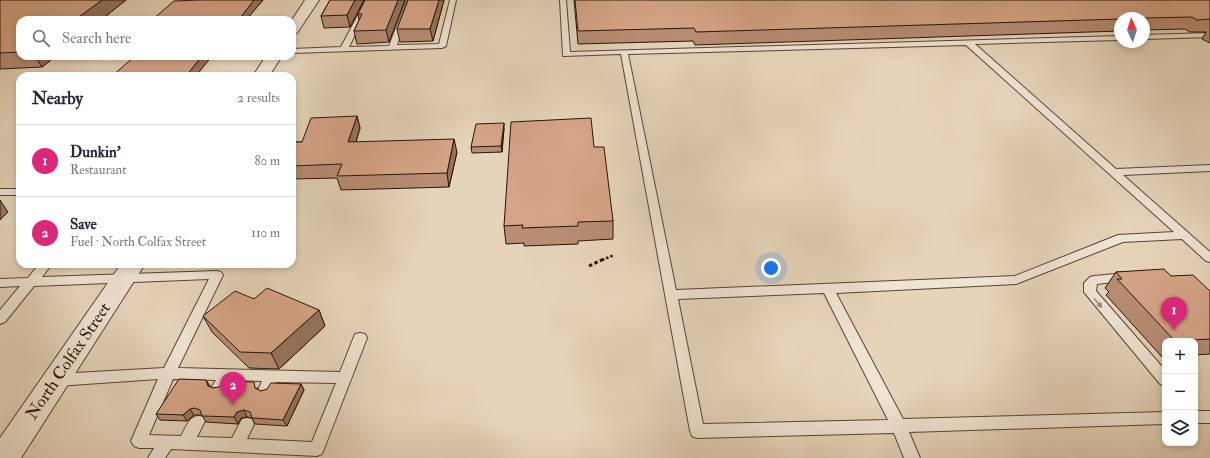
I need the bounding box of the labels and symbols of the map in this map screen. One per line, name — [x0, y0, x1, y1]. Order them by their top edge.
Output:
north arrow — [1114, 12, 1150, 48]
your location — [761, 258, 781, 278]
pin: 1 — [1161, 297, 1187, 330]
street label: North Colfax Street — [21, 298, 115, 424]
one-way arrow — [1094, 298, 1103, 308]
pin: 2 — [220, 372, 246, 405]

